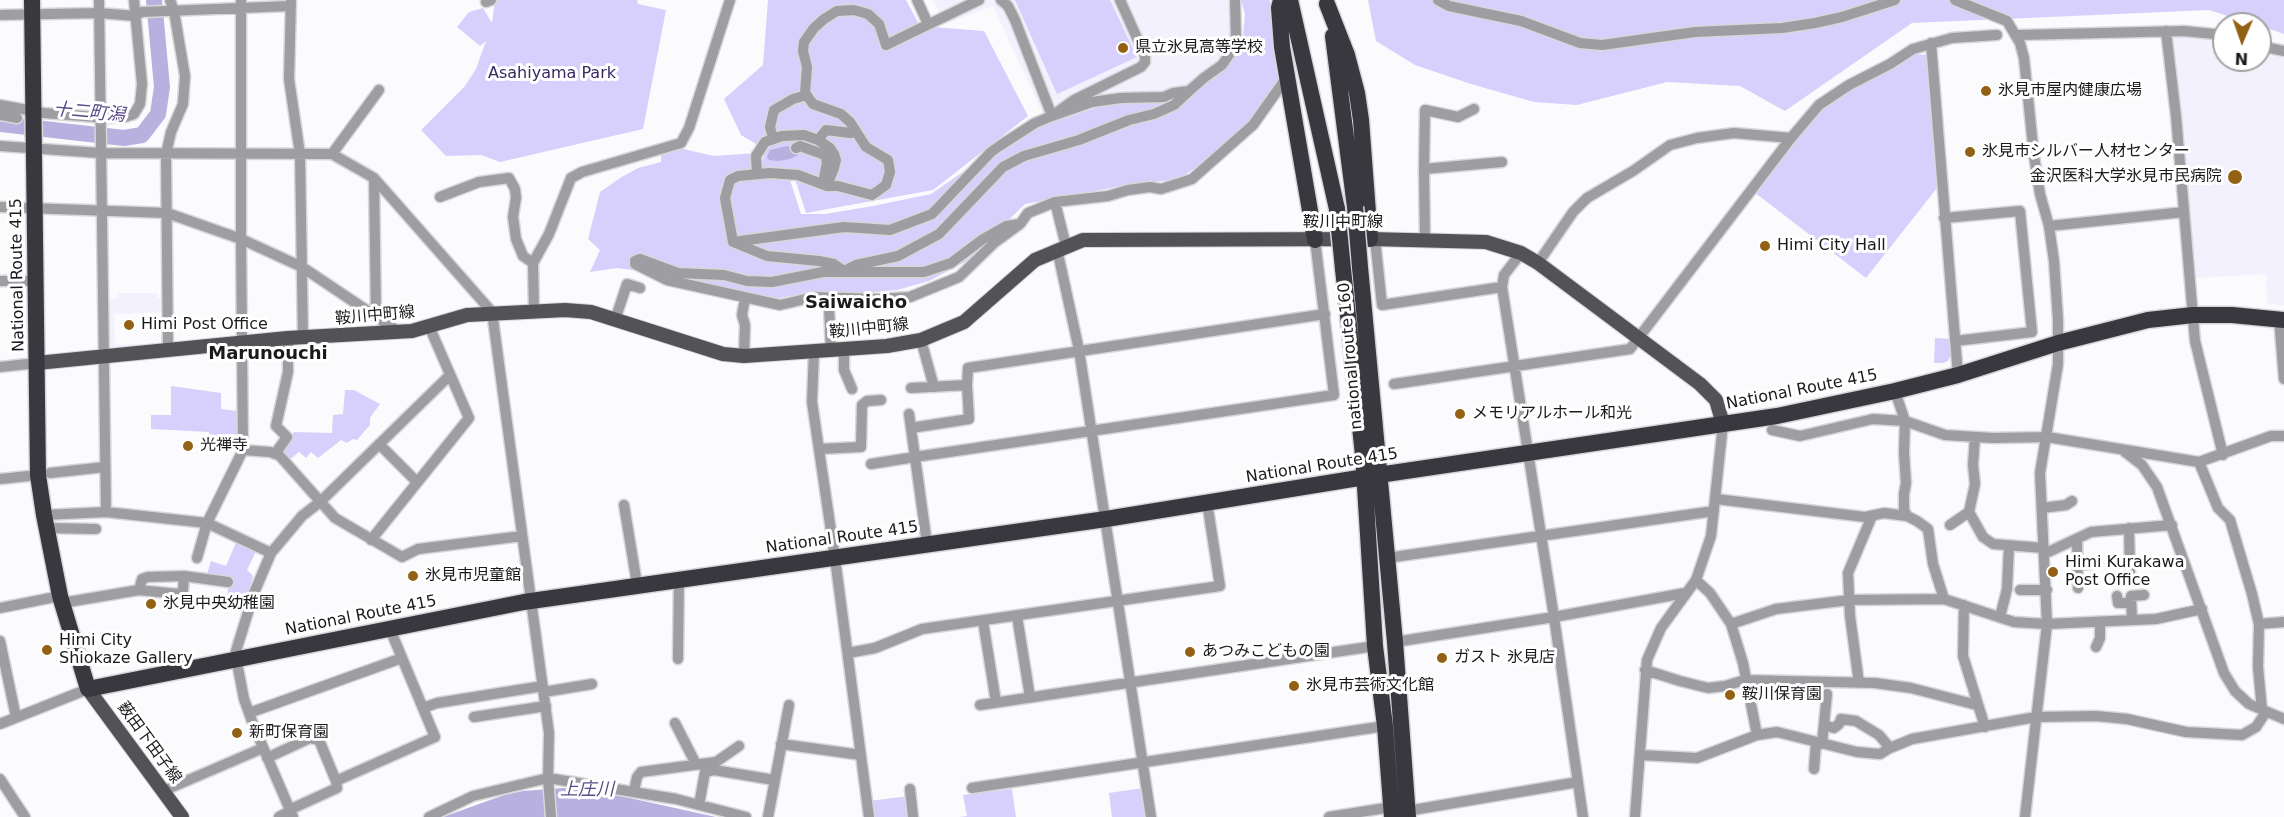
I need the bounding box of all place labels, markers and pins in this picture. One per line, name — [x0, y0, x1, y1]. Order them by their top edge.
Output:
place label: 県立氷見高等学校 — [1135, 38, 1263, 58]
marker: 県立氷見高等学校 — [1116, 41, 1130, 55]
place label: 氷見市屋内健康広場 — [1998, 81, 2142, 101]
marker: 氷見市屋内健康広場 — [1979, 84, 1993, 98]
place label: 氷見市シルバー人材センター — [1982, 142, 2190, 162]
marker: 氷見市シルバー人材センター — [1963, 145, 1977, 159]
place label: 金沢医科大学氷見市民病院 — [2030, 167, 2222, 187]
marker: 金沢医科大学氷見市民病院 — [2226, 168, 2244, 186]
place label: Himi City Hall — [1777, 236, 1886, 256]
marker: Himi City Hall — [1758, 239, 1772, 253]
place label: Himi Post Office — [141, 315, 268, 335]
marker: Himi Post Office — [122, 318, 136, 332]
place label: メモリアルホール和光 — [1472, 404, 1632, 424]
marker: メモリアルホール和光 — [1453, 407, 1467, 421]
place label: 光禅寺 — [200, 436, 248, 456]
marker: 光禅寺 — [181, 439, 195, 453]
place label: Himi Kurakawa Post Office — [2065, 553, 2184, 591]
marker: Himi Kurakawa Post Office — [2046, 565, 2060, 579]
place label: 氷見市児童館 — [425, 566, 521, 586]
marker: 氷見市児童館 — [406, 569, 420, 583]
place label: 氷見中央幼稚園 — [163, 594, 275, 614]
marker: 氷見中央幼稚園 — [144, 597, 158, 611]
place label: Himi City Shiokaze Gallery — [59, 631, 193, 669]
place label: あつみこどもの園 — [1202, 642, 1330, 662]
marker: Himi City Shiokaze Gallery — [40, 643, 54, 657]
marker: あつみこどもの園 — [1183, 645, 1197, 659]
place label: ガスト 氷見店 — [1454, 648, 1555, 668]
marker: ガスト 氷見店 — [1435, 651, 1449, 665]
place label: 氷見市芸術文化館 — [1306, 676, 1434, 696]
marker: 氷見市芸術文化館 — [1287, 679, 1301, 693]
place label: 鞍川保育園 — [1742, 685, 1822, 705]
marker: 鞍川保育園 — [1723, 688, 1737, 702]
place label: 新町保育園 — [249, 723, 329, 743]
marker: 新町保育園 — [230, 726, 244, 740]

